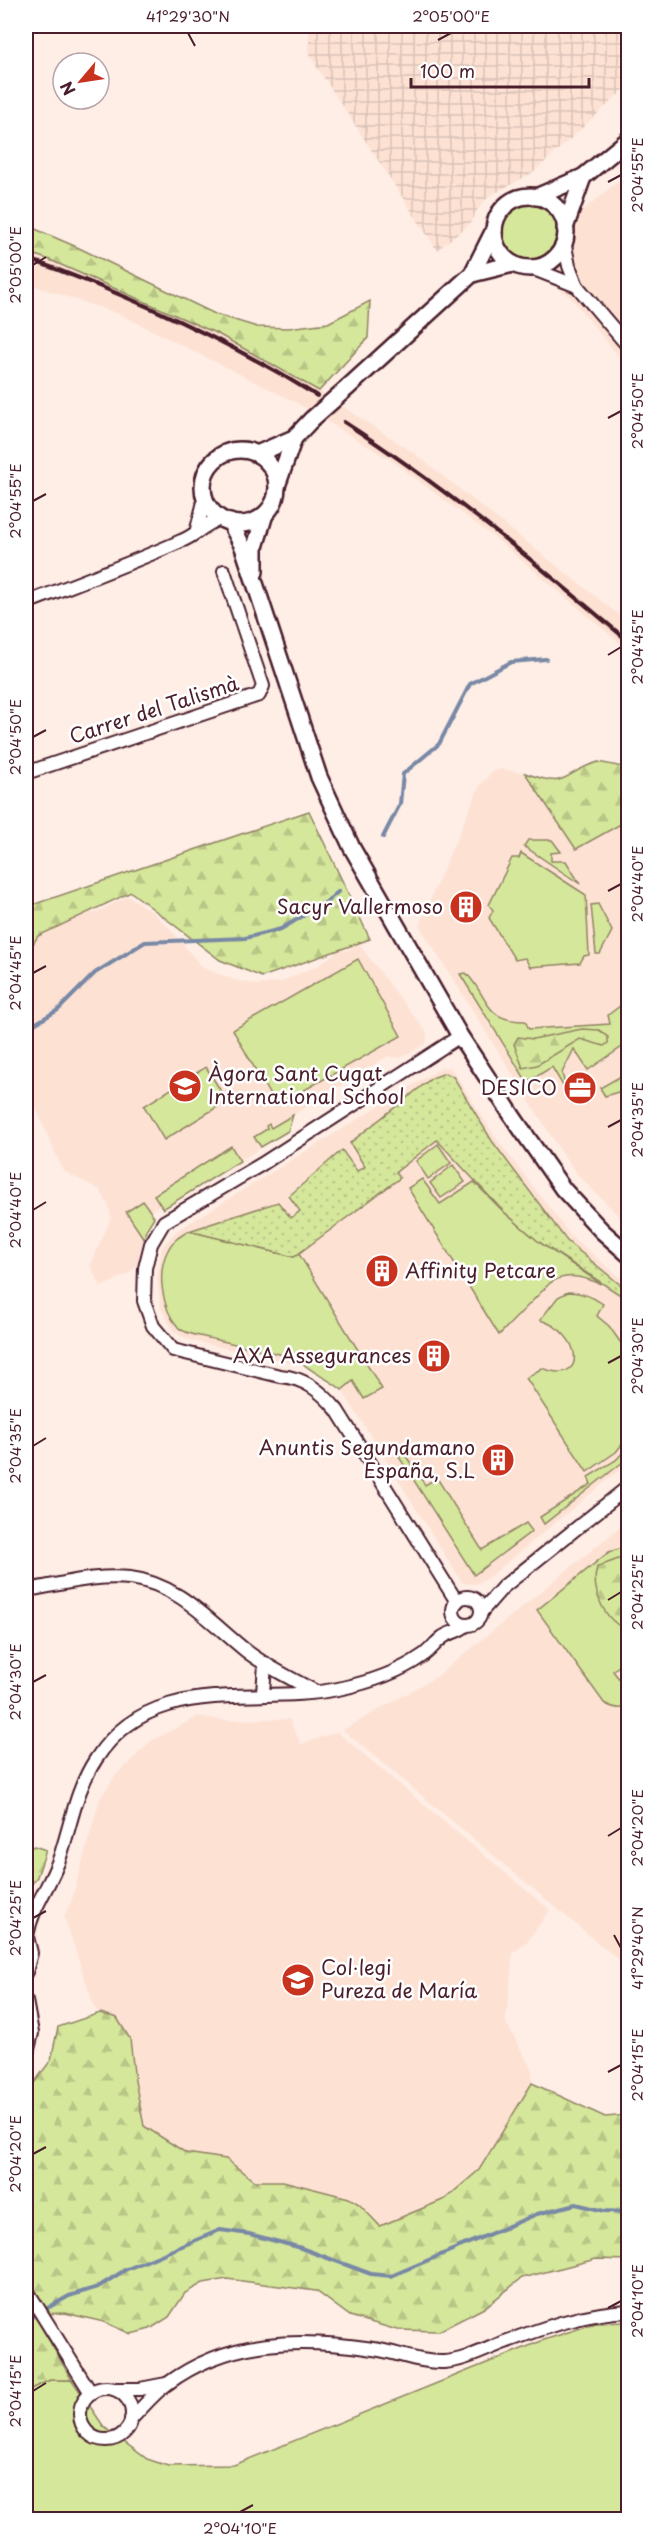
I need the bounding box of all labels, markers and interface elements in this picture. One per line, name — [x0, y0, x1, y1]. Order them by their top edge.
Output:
text: 41°29'30"N — [146, 4, 230, 27]
text: 2°05'00"E — [412, 4, 490, 27]
north arrow — [51, 51, 111, 111]
scale bar — [411, 51, 590, 89]
text: 100 m — [420, 57, 475, 84]
text: N — [53, 77, 81, 100]
text: 2°04'55"E — [625, 137, 648, 213]
text: 2°05'00"E — [3, 226, 26, 304]
text: 2°04'50"E — [625, 373, 648, 449]
text: 2°04'55"E — [3, 463, 26, 539]
text: 2°04'45"E — [625, 609, 648, 685]
street label: Carrer del Talismà — [65, 667, 243, 751]
text: 2°04'50"E — [3, 699, 26, 775]
text: 2°04'40"E — [625, 846, 648, 922]
building icon: Sacyr Vallermoso — [448, 889, 484, 925]
place label: Sacyr Vallermoso — [277, 891, 443, 921]
text: 2°04'45"E — [3, 935, 26, 1011]
place label: Àgora Sant Cugat International School — [208, 1058, 405, 1111]
school or university icon: Àgora Sant Cugat International School — [167, 1068, 203, 1104]
office icon: DESICO — [562, 1070, 598, 1106]
place label: DESICO — [481, 1072, 557, 1102]
text: 2°04'35"E — [625, 1082, 648, 1158]
text: 2°04'40"E — [3, 1172, 26, 1248]
building icon: Affinity Petcare — [364, 1253, 400, 1289]
place label: Affinity Petcare — [405, 1255, 556, 1285]
text: 2°04'30"E — [625, 1317, 648, 1395]
building icon: AXA Assegurances — [416, 1338, 452, 1374]
place label: AXA Assegurances — [233, 1340, 411, 1370]
text: 2°04'35"E — [3, 1408, 26, 1484]
place label: Anuntis Segundamano España, S.L — [259, 1432, 475, 1485]
building icon: Anuntis Segundamano España, S.L — [480, 1442, 516, 1478]
text: 2°04'25"E — [625, 1554, 648, 1630]
text: 2°04'30"E — [3, 1643, 26, 1721]
text: 2°04'20"E — [625, 1789, 648, 1867]
text: 2°04'25"E — [3, 1880, 26, 1956]
text: 41°29'40"N — [625, 1906, 648, 1990]
place label: Col·legi Pureza de María — [321, 1952, 477, 2005]
school or university icon: Col·legi Pureza de María — [280, 1962, 316, 1998]
text: 2°04'15"E — [625, 2029, 648, 2101]
text: 2°04'20"E — [3, 2115, 26, 2193]
text: 2°04'10"E — [625, 2264, 648, 2338]
text: 2°04'15"E — [3, 2355, 26, 2427]
text: 2°04'10"E — [203, 2516, 277, 2539]

